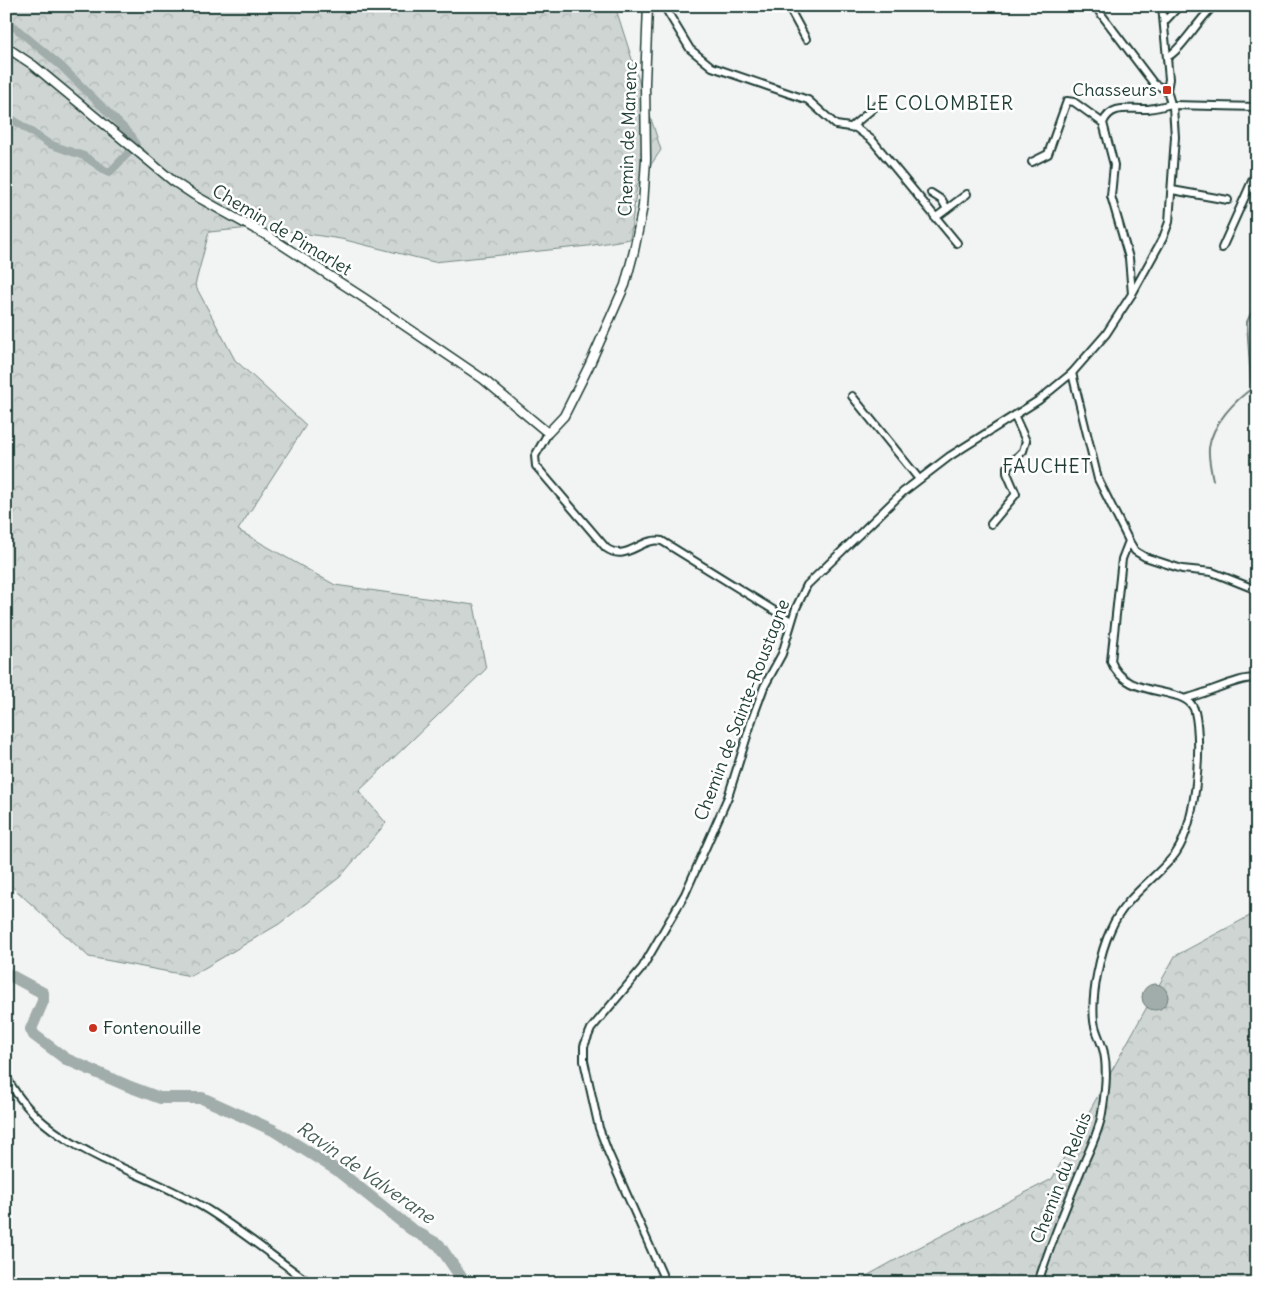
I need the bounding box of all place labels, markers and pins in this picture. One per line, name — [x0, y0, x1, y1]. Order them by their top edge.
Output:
place label: Chasseurs — [1072, 78, 1157, 101]
marker: Chasseurs — [1161, 84, 1173, 96]
place label: Fontenouille — [103, 1016, 201, 1039]
marker: Fontenouille — [87, 1022, 99, 1034]

